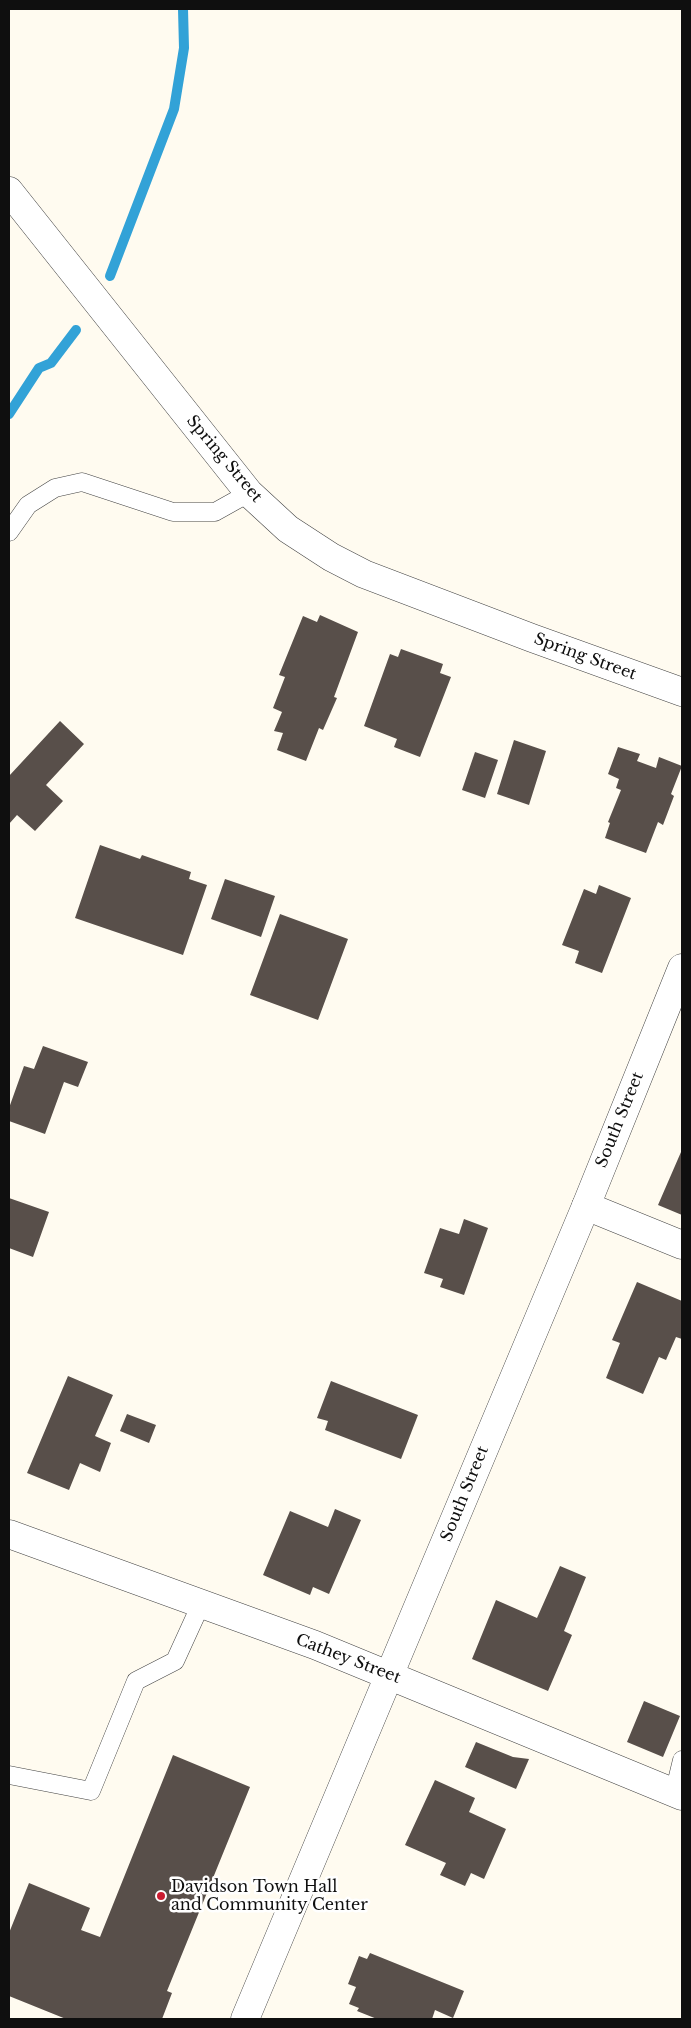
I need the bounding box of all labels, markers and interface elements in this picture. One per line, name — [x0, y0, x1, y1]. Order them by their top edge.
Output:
street label: Spring Street — [182, 412, 266, 506]
street label: Spring Street — [531, 630, 639, 684]
street label: South Street — [592, 1069, 648, 1171]
street label: South Street — [437, 1443, 493, 1545]
street label: Cathey Street — [293, 1630, 403, 1688]
place label: Davidson Town Hall and Community Center — [171, 1877, 368, 1915]
marker: Davidson Town Hall and Community Center — [155, 1890, 167, 1902]

